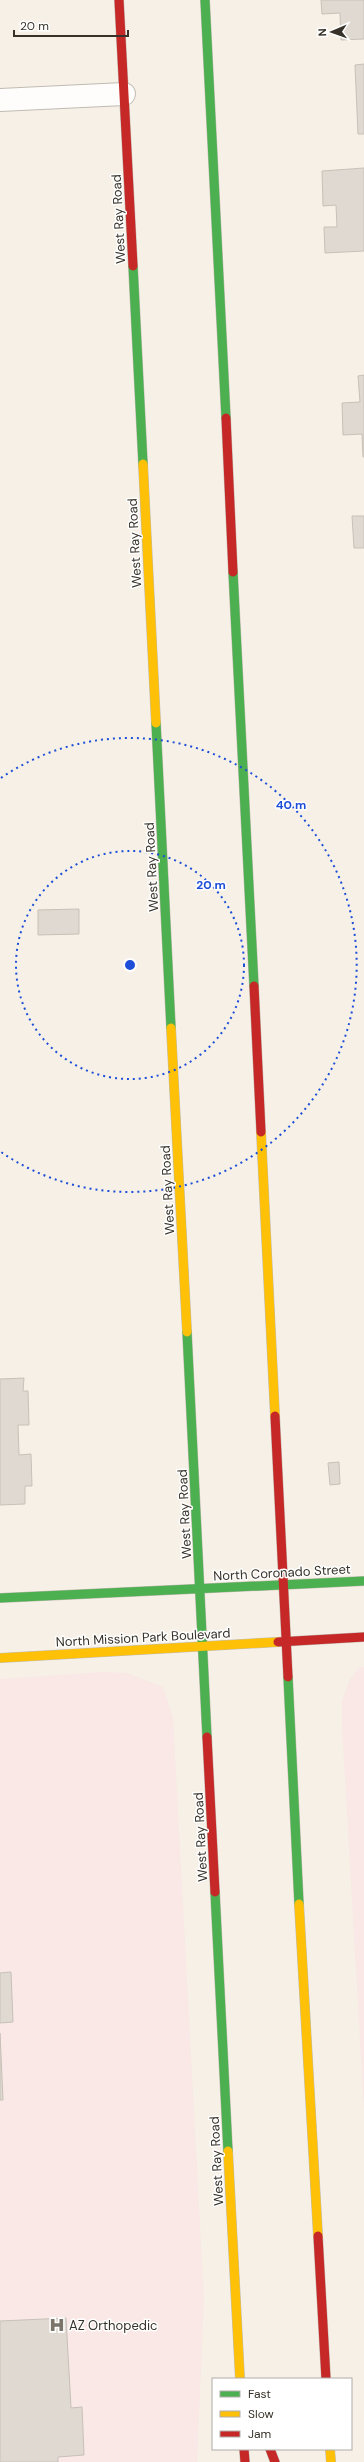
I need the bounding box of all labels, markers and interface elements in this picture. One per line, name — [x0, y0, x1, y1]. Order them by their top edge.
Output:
scale bar — [14, 12, 128, 38]
north arrow — [312, 12, 352, 52]
text: 20 m — [20, 18, 49, 34]
text: N — [315, 28, 329, 37]
street label: West Ray Road — [108, 174, 129, 264]
street label: West Ray Road — [124, 498, 145, 588]
text: 40 m — [276, 797, 306, 813]
street label: West Ray Road — [141, 822, 162, 912]
text: 20 m — [196, 877, 226, 893]
centre of rings — [123, 958, 137, 972]
street label: West Ray Road — [157, 1145, 178, 1235]
street label: West Ray Road — [174, 1469, 195, 1559]
street label: North Coronado Street — [213, 1560, 351, 1585]
street label: North Mission Park Boulevard — [55, 1624, 231, 1651]
street label: West Ray Road — [190, 1792, 211, 1882]
street label: West Ray Road — [206, 2116, 227, 2206]
hospital icon: AZ Orthopedic — [48, 2316, 66, 2334]
place label: AZ Orthopedic — [69, 2317, 158, 2334]
legend — [212, 2378, 352, 2450]
text: Fast — [248, 2386, 271, 2402]
text: Slow — [248, 2406, 274, 2422]
text: Jam — [248, 2426, 271, 2442]

